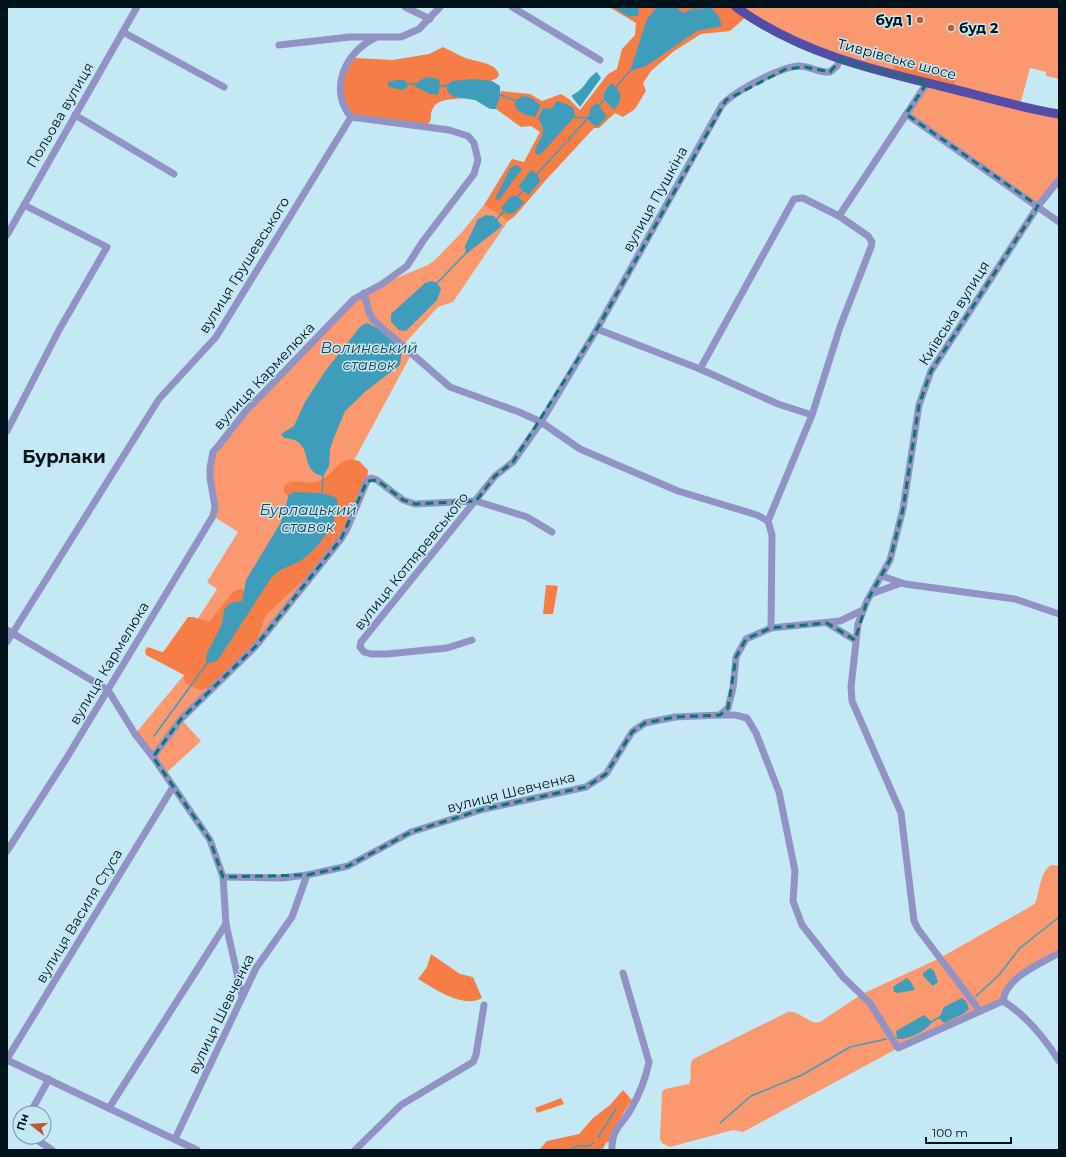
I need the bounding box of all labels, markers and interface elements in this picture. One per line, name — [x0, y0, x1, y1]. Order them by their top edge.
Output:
place label: буд 1 — [875, 11, 912, 29]
marker: буд 1 — [915, 15, 925, 25]
place label: буд 2 — [959, 19, 998, 37]
marker: буд 2 — [946, 23, 956, 33]
street label: Тиврівське шосе — [836, 34, 958, 84]
street label: Польова вулиця — [22, 59, 98, 171]
street label: вулиця Пушкіна — [618, 143, 692, 255]
street label: вулиця Грушевського — [195, 193, 293, 337]
street label: Київська вулиця — [915, 257, 993, 369]
street label: вулиця Кармелюка — [210, 319, 318, 433]
water label: Волинський ставок — [320, 338, 418, 374]
district label: Бурлаки — [22, 446, 106, 468]
street label: вулиця Котляревського — [350, 488, 472, 634]
water label: Бурлацький ставок — [259, 500, 357, 536]
street label: вулиця Кармелюка — [65, 598, 153, 728]
street label: вулиця Шевченка — [445, 767, 577, 817]
street label: вулиця Василя Стуса — [32, 846, 126, 986]
street label: вулиця Шевченка — [184, 951, 258, 1077]
north arrow — [12, 1105, 52, 1145]
text: Пн — [13, 1112, 32, 1132]
scale bar — [926, 1119, 1011, 1145]
text: 100 m — [932, 1125, 968, 1140]

